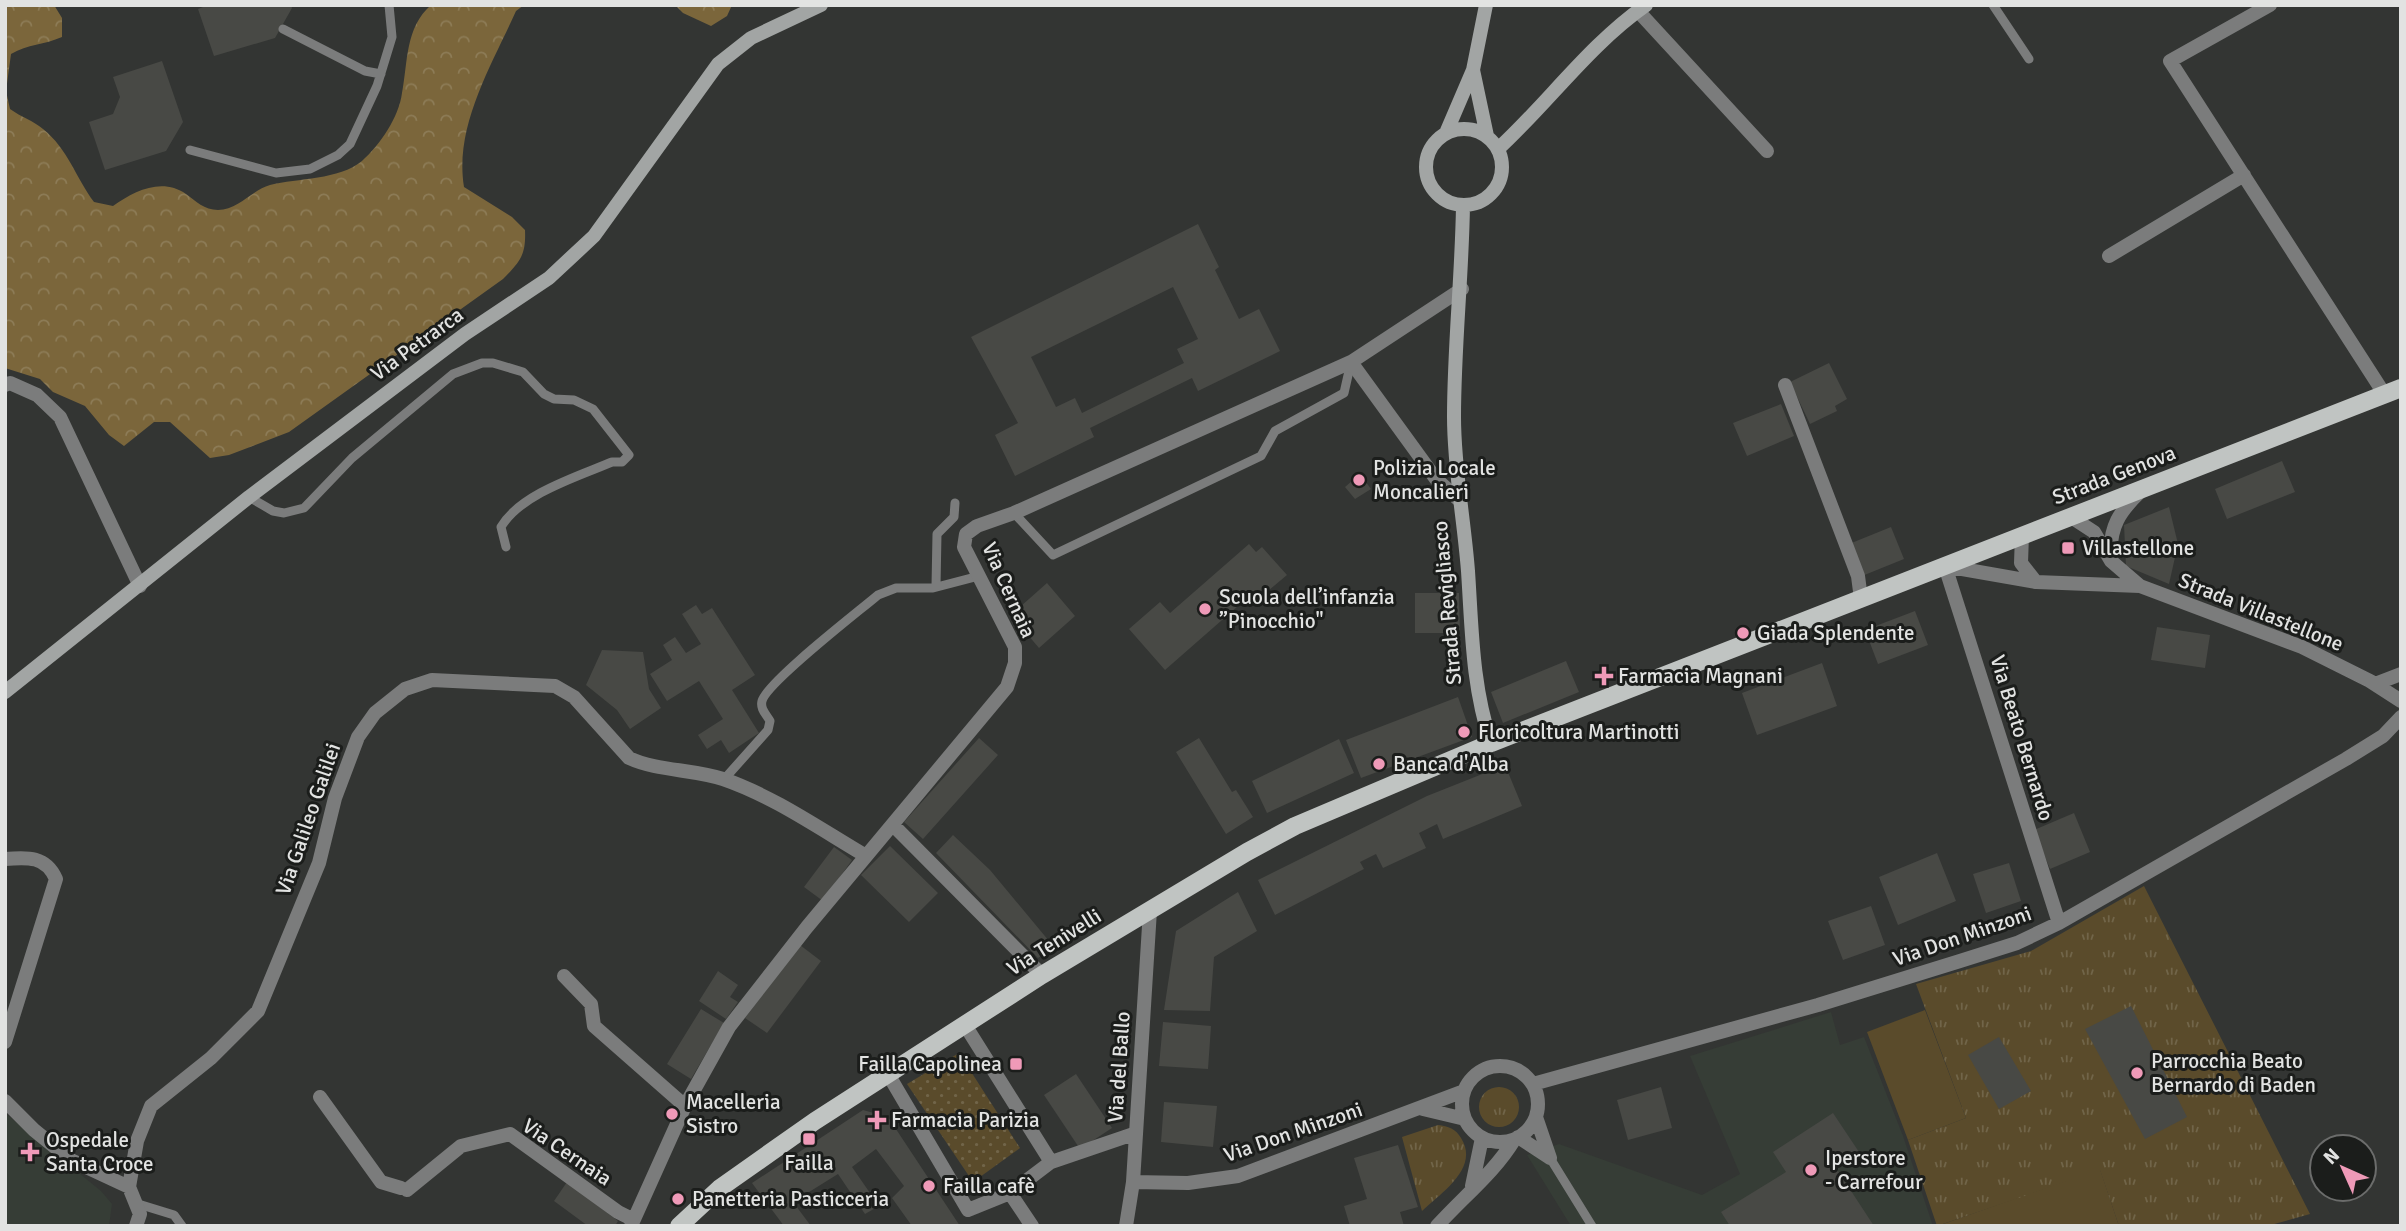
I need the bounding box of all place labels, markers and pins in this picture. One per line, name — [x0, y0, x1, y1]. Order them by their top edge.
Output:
place label: Polizia Locale Moncalieri — [1373, 455, 1496, 505]
marker: Polizia Locale Moncalieri — [1351, 472, 1367, 488]
place label: Villastellone — [2082, 535, 2194, 561]
marker: Villastellone — [2060, 540, 2076, 556]
place label: Scuola dell’infanzia ”Pinocchio" — [1219, 584, 1395, 634]
marker: Scuola dell’infanzia ”Pinocchio" — [1197, 601, 1213, 617]
place label: Giada Splendente — [1757, 620, 1915, 646]
marker: Giada Splendente — [1735, 625, 1751, 641]
place label: Farmacia Magnani — [1618, 663, 1783, 689]
marker: Farmacia Magnani — [1596, 668, 1612, 684]
place label: Floricoltura Martinotti — [1478, 719, 1680, 745]
marker: Floricoltura Martinotti — [1456, 724, 1472, 740]
place label: Banca d'Alba — [1393, 751, 1509, 777]
marker: Banca d'Alba — [1371, 756, 1387, 772]
place label: Parrocchia Beato Bernardo di Baden — [2151, 1048, 2316, 1098]
place label: Failla Capolinea — [858, 1051, 1002, 1077]
marker: Failla Capolinea — [1008, 1056, 1024, 1072]
marker: Parrocchia Beato Bernardo di Baden — [2129, 1065, 2145, 1081]
place label: Macelleria Sistro — [686, 1089, 781, 1139]
marker: Macelleria Sistro — [664, 1106, 680, 1122]
place label: Farmacia Parizia — [891, 1107, 1040, 1133]
marker: Farmacia Parizia — [869, 1112, 885, 1128]
place label: Ospedale Santa Croce — [46, 1127, 154, 1177]
marker: Failla — [801, 1131, 817, 1147]
marker: Ospedale Santa Croce — [20, 1142, 40, 1162]
place label: Iperstore - Carrefour — [1825, 1145, 1923, 1195]
place label: Failla — [784, 1150, 834, 1176]
marker: Iperstore - Carrefour — [1803, 1162, 1819, 1178]
place label: Failla cafè — [943, 1173, 1035, 1199]
marker: Failla cafè — [921, 1178, 937, 1194]
place label: Panetteria Pasticceria — [692, 1186, 889, 1212]
marker: Panetteria Pasticceria — [670, 1191, 686, 1207]

